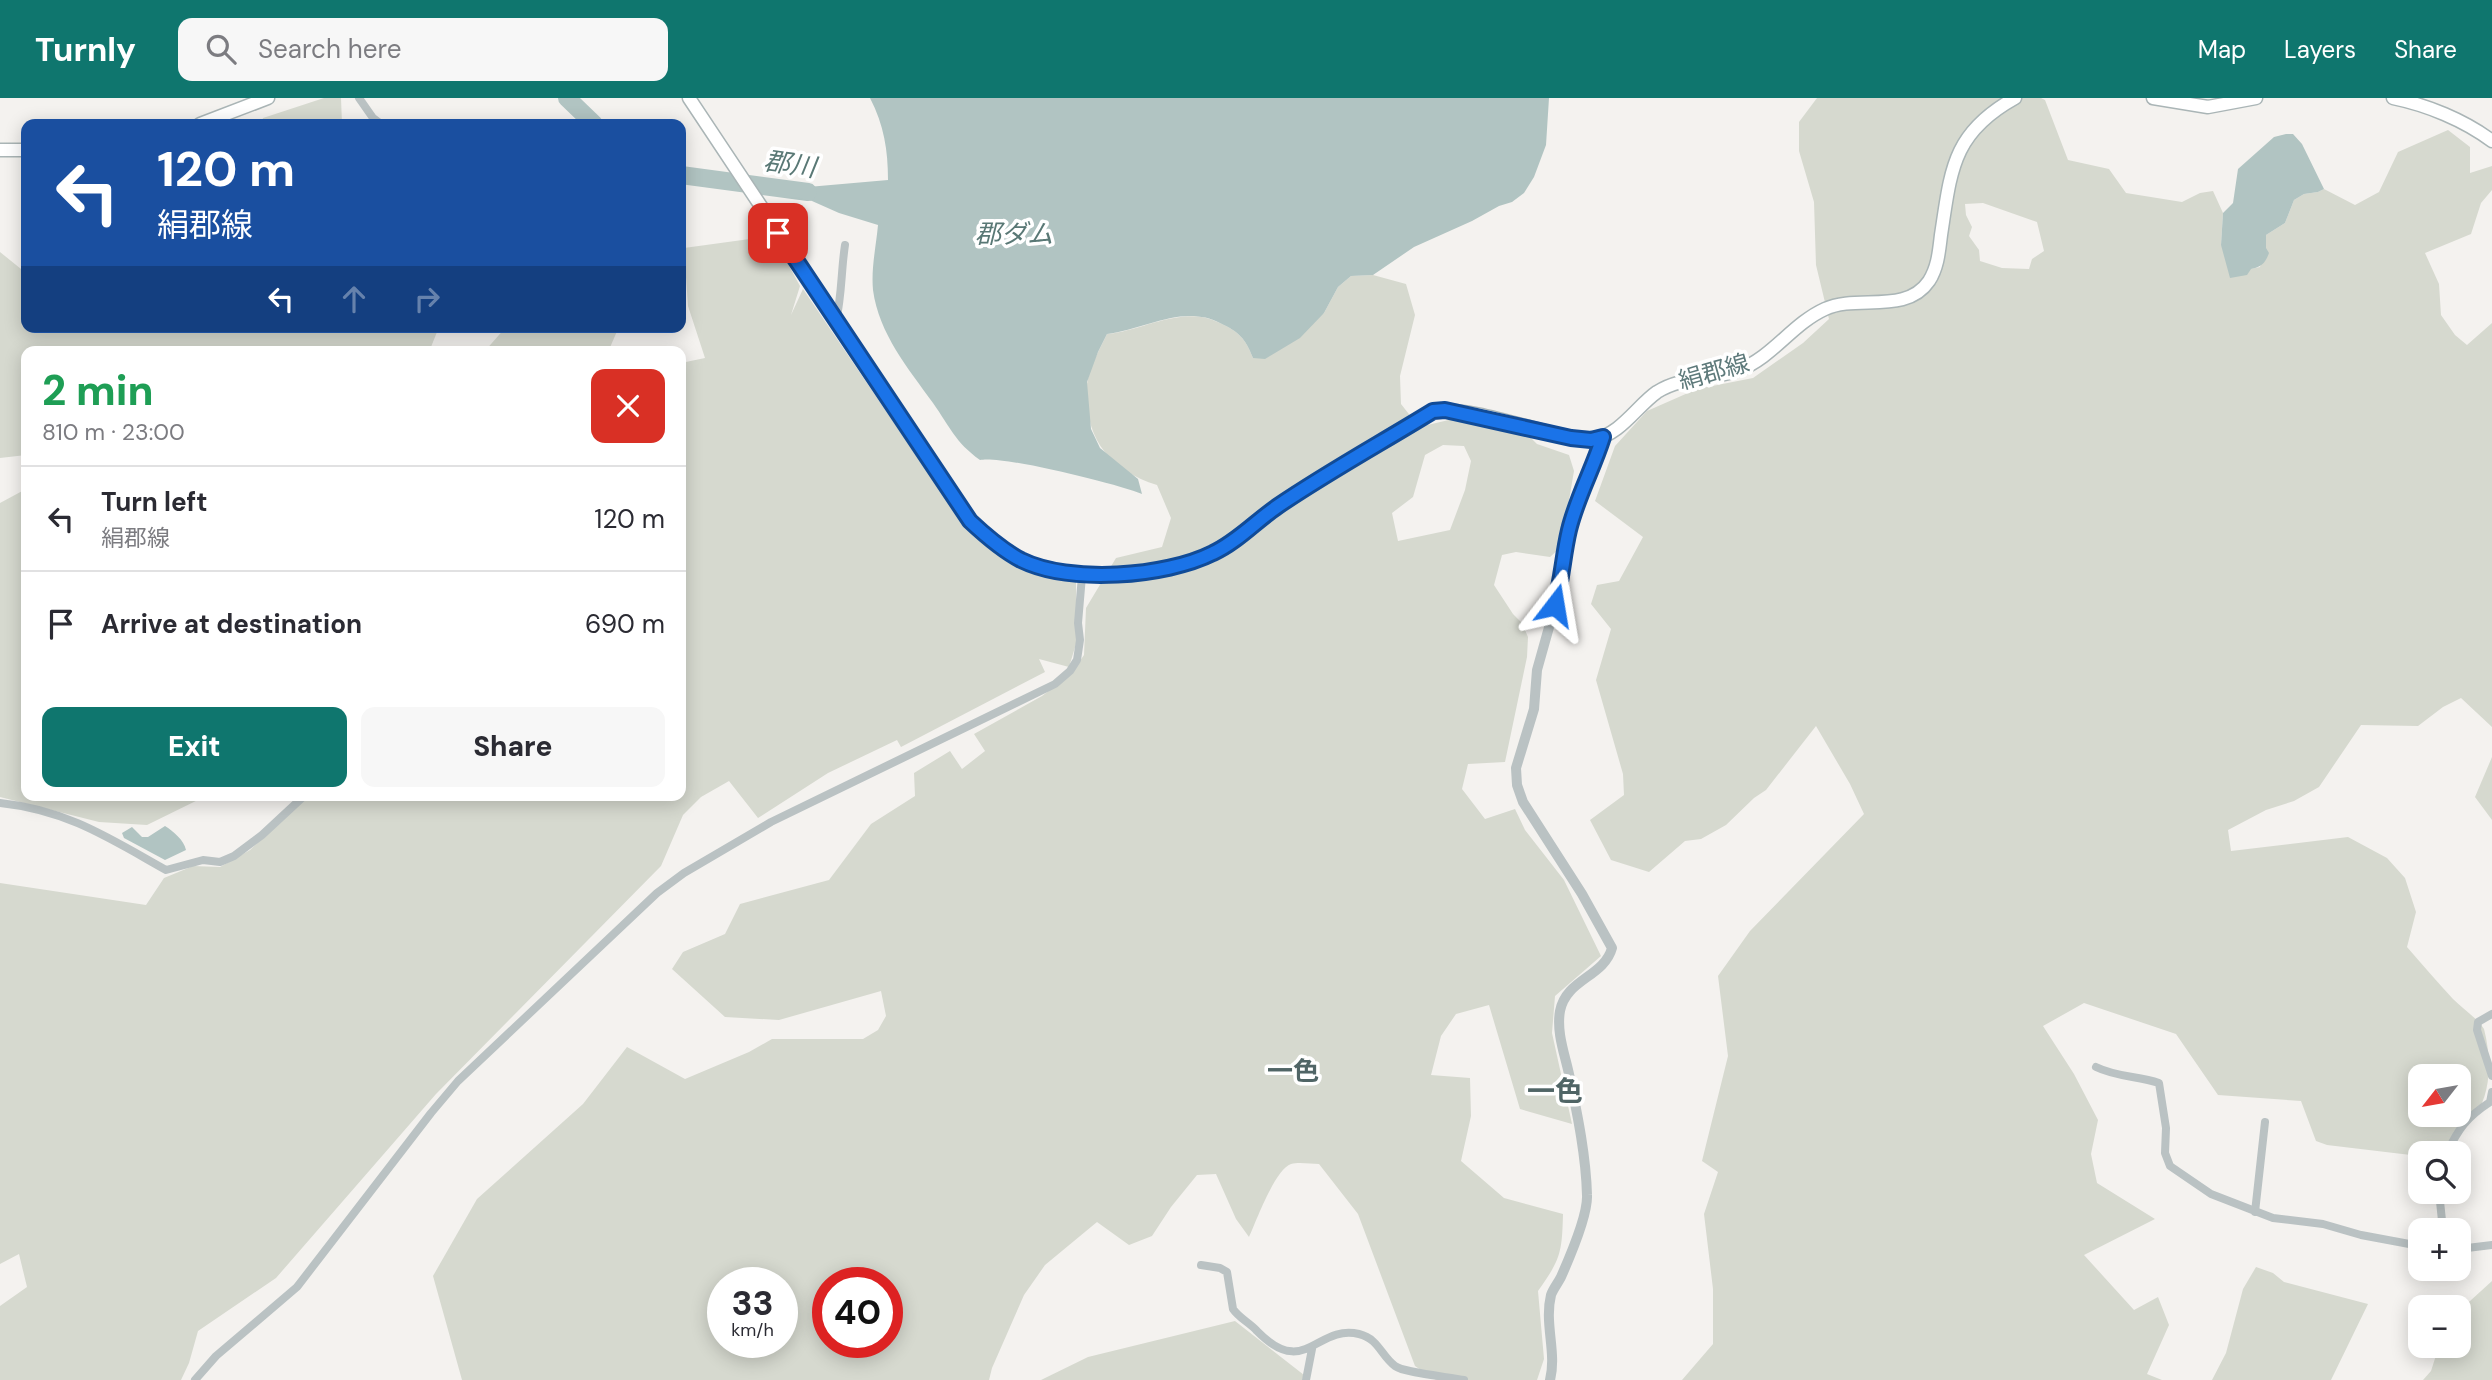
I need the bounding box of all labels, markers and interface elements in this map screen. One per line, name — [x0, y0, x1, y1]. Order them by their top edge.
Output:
search box — [178, 18, 668, 81]
text: Turnly — [35, 28, 136, 71]
icon: search — [202, 30, 240, 68]
text: Search here — [258, 32, 401, 66]
text: Map — [2198, 34, 2246, 65]
text: Layers — [2284, 34, 2356, 65]
text: Share — [2394, 34, 2457, 65]
text: 120 m — [157, 137, 295, 201]
water label: 郡川 — [762, 144, 821, 185]
icon: left — [42, 147, 133, 238]
pin — [748, 203, 808, 263]
text: 絹郡線 — [157, 204, 253, 246]
icon: arrive — [759, 214, 797, 252]
water label: 郡ダム — [975, 217, 1053, 251]
icon: left — [262, 280, 300, 318]
icon: ahead — [335, 280, 373, 318]
icon: right — [408, 280, 446, 318]
street label: 絹郡線 — [1675, 347, 1753, 396]
text: 2 min — [42, 363, 153, 418]
button: close — [591, 369, 665, 443]
text: 810 m · 23:00 — [42, 417, 185, 447]
text: Turn left — [101, 485, 208, 519]
icon: left — [42, 500, 80, 538]
text: 120 m — [594, 502, 665, 536]
text: 絹郡線 — [101, 523, 170, 553]
position arrow — [1518, 568, 1592, 642]
icon: arrive — [42, 605, 80, 643]
text: Arrive at destination — [101, 607, 362, 641]
text: 690 m — [585, 607, 665, 641]
button: Exit — [42, 707, 347, 787]
button: Share — [361, 707, 665, 787]
district label: 一色 — [1267, 1054, 1319, 1088]
north arrow — [2408, 1064, 2471, 1127]
map controls — [2408, 1064, 2471, 1358]
district label: 一色 — [1527, 1073, 1583, 1110]
button: search — [2408, 1141, 2471, 1204]
button: + — [2408, 1218, 2471, 1281]
speed limit sign: 40 — [812, 1267, 903, 1358]
text: 33 — [731, 1280, 774, 1326]
button: − — [2408, 1295, 2471, 1358]
text: km/h — [731, 1318, 774, 1342]

